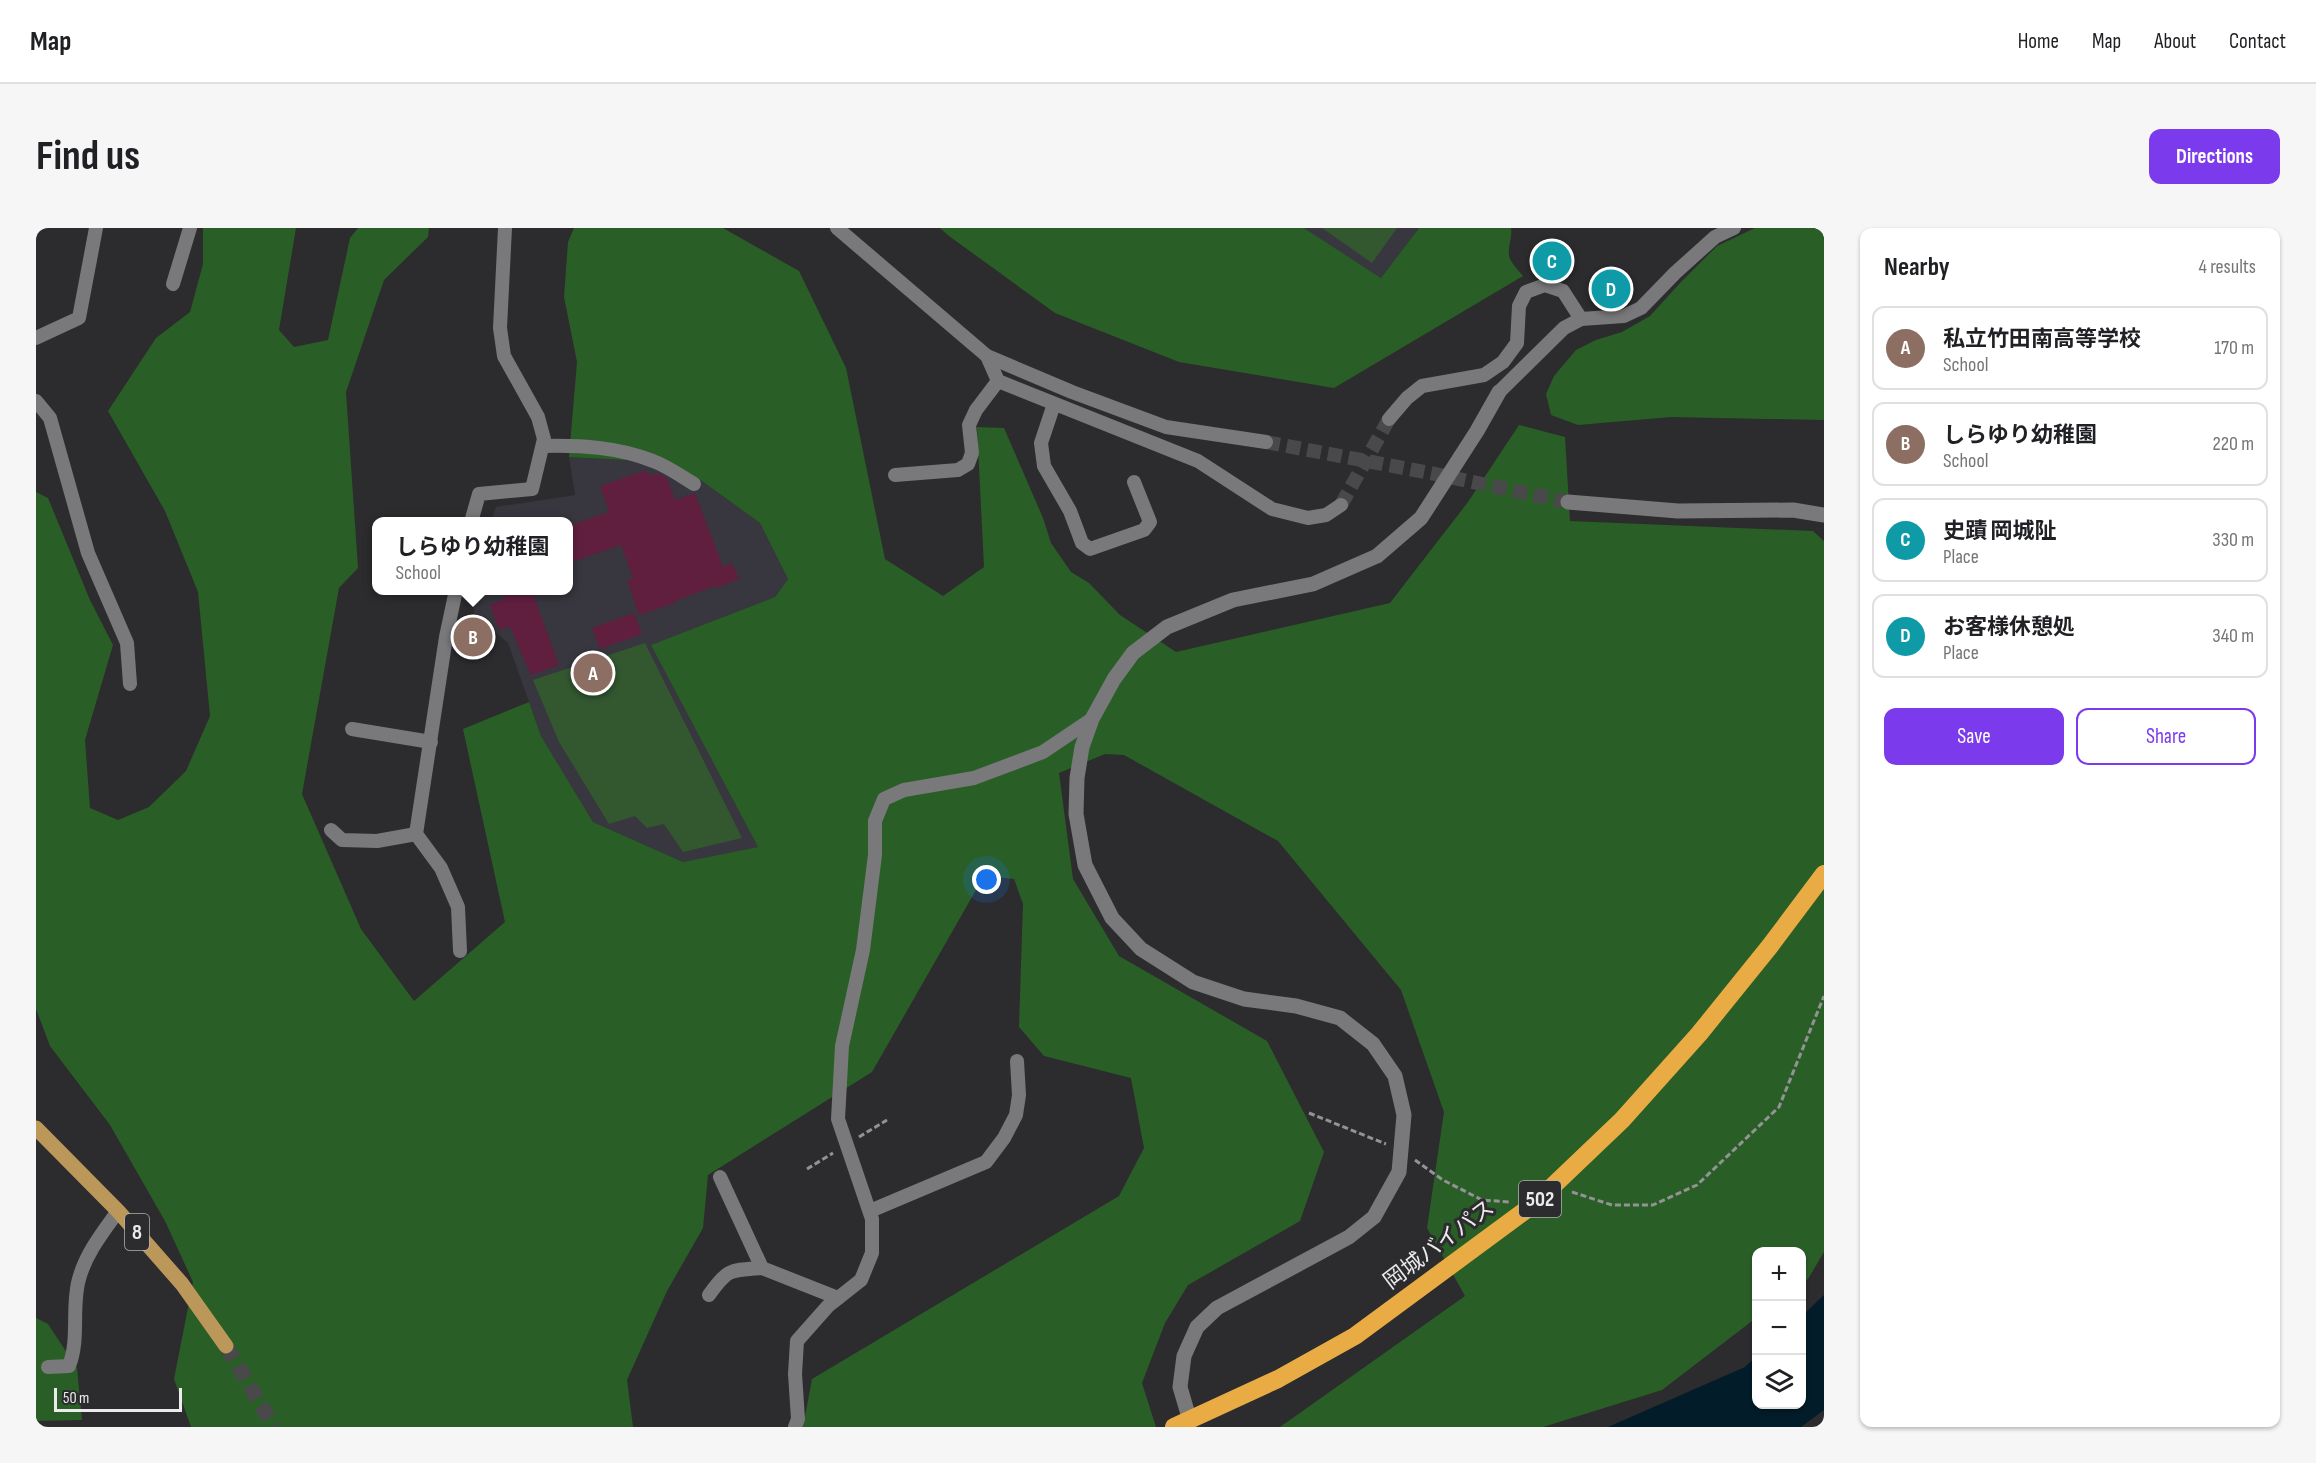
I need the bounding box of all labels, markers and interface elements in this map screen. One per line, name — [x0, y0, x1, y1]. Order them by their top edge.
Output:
text: Map — [30, 25, 71, 58]
text: Home — [2018, 29, 2059, 54]
text: Map — [2092, 29, 2121, 54]
text: About — [2154, 29, 2196, 54]
text: Contact — [2229, 29, 2286, 54]
button: Directions — [2149, 129, 2280, 184]
text: Find us — [36, 131, 140, 182]
pin: C — [1532, 238, 1572, 284]
text: Nearby — [1884, 252, 1950, 283]
text: 4 results — [2199, 255, 2256, 279]
pin: D — [1592, 266, 1630, 312]
text: 私立竹田南高等学校 — [1943, 326, 2141, 353]
text: A — [1901, 336, 1910, 360]
text: 170 m — [2214, 336, 2254, 360]
text: School — [1943, 353, 1988, 377]
text: しらゆり幼稚園 — [1943, 422, 2097, 449]
text: B — [1901, 432, 1910, 456]
text: 220 m — [2213, 432, 2254, 456]
text: School — [1943, 449, 1988, 473]
popup — [372, 517, 573, 595]
text: 史蹟 岡城阯 — [1943, 518, 2056, 545]
text: C — [1900, 528, 1911, 552]
text: 330 m — [2212, 528, 2254, 552]
text: しらゆり幼稚園 — [395, 534, 550, 561]
text: Place — [1943, 545, 1979, 569]
text: School — [395, 561, 441, 585]
pin: B — [454, 614, 492, 660]
text: お客様休憩処 — [1943, 614, 2075, 641]
text: D — [1900, 624, 1911, 648]
text: 340 m — [2212, 624, 2254, 648]
text: Place — [1943, 641, 1979, 665]
pin: A — [574, 650, 612, 696]
button: Save — [1884, 708, 2064, 765]
button: Share — [2076, 708, 2256, 765]
your location — [972, 865, 1001, 894]
road number: 502 — [1519, 1181, 1561, 1217]
street label: 岡城バイパス — [1378, 1195, 1500, 1295]
road number: 8 — [125, 1214, 149, 1250]
map controls — [1752, 1247, 1806, 1409]
button: + — [1752, 1247, 1806, 1301]
button: − — [1752, 1301, 1806, 1355]
button: layers — [1752, 1355, 1806, 1409]
scale bar — [54, 1385, 182, 1412]
text: 50 m — [63, 1389, 89, 1408]

